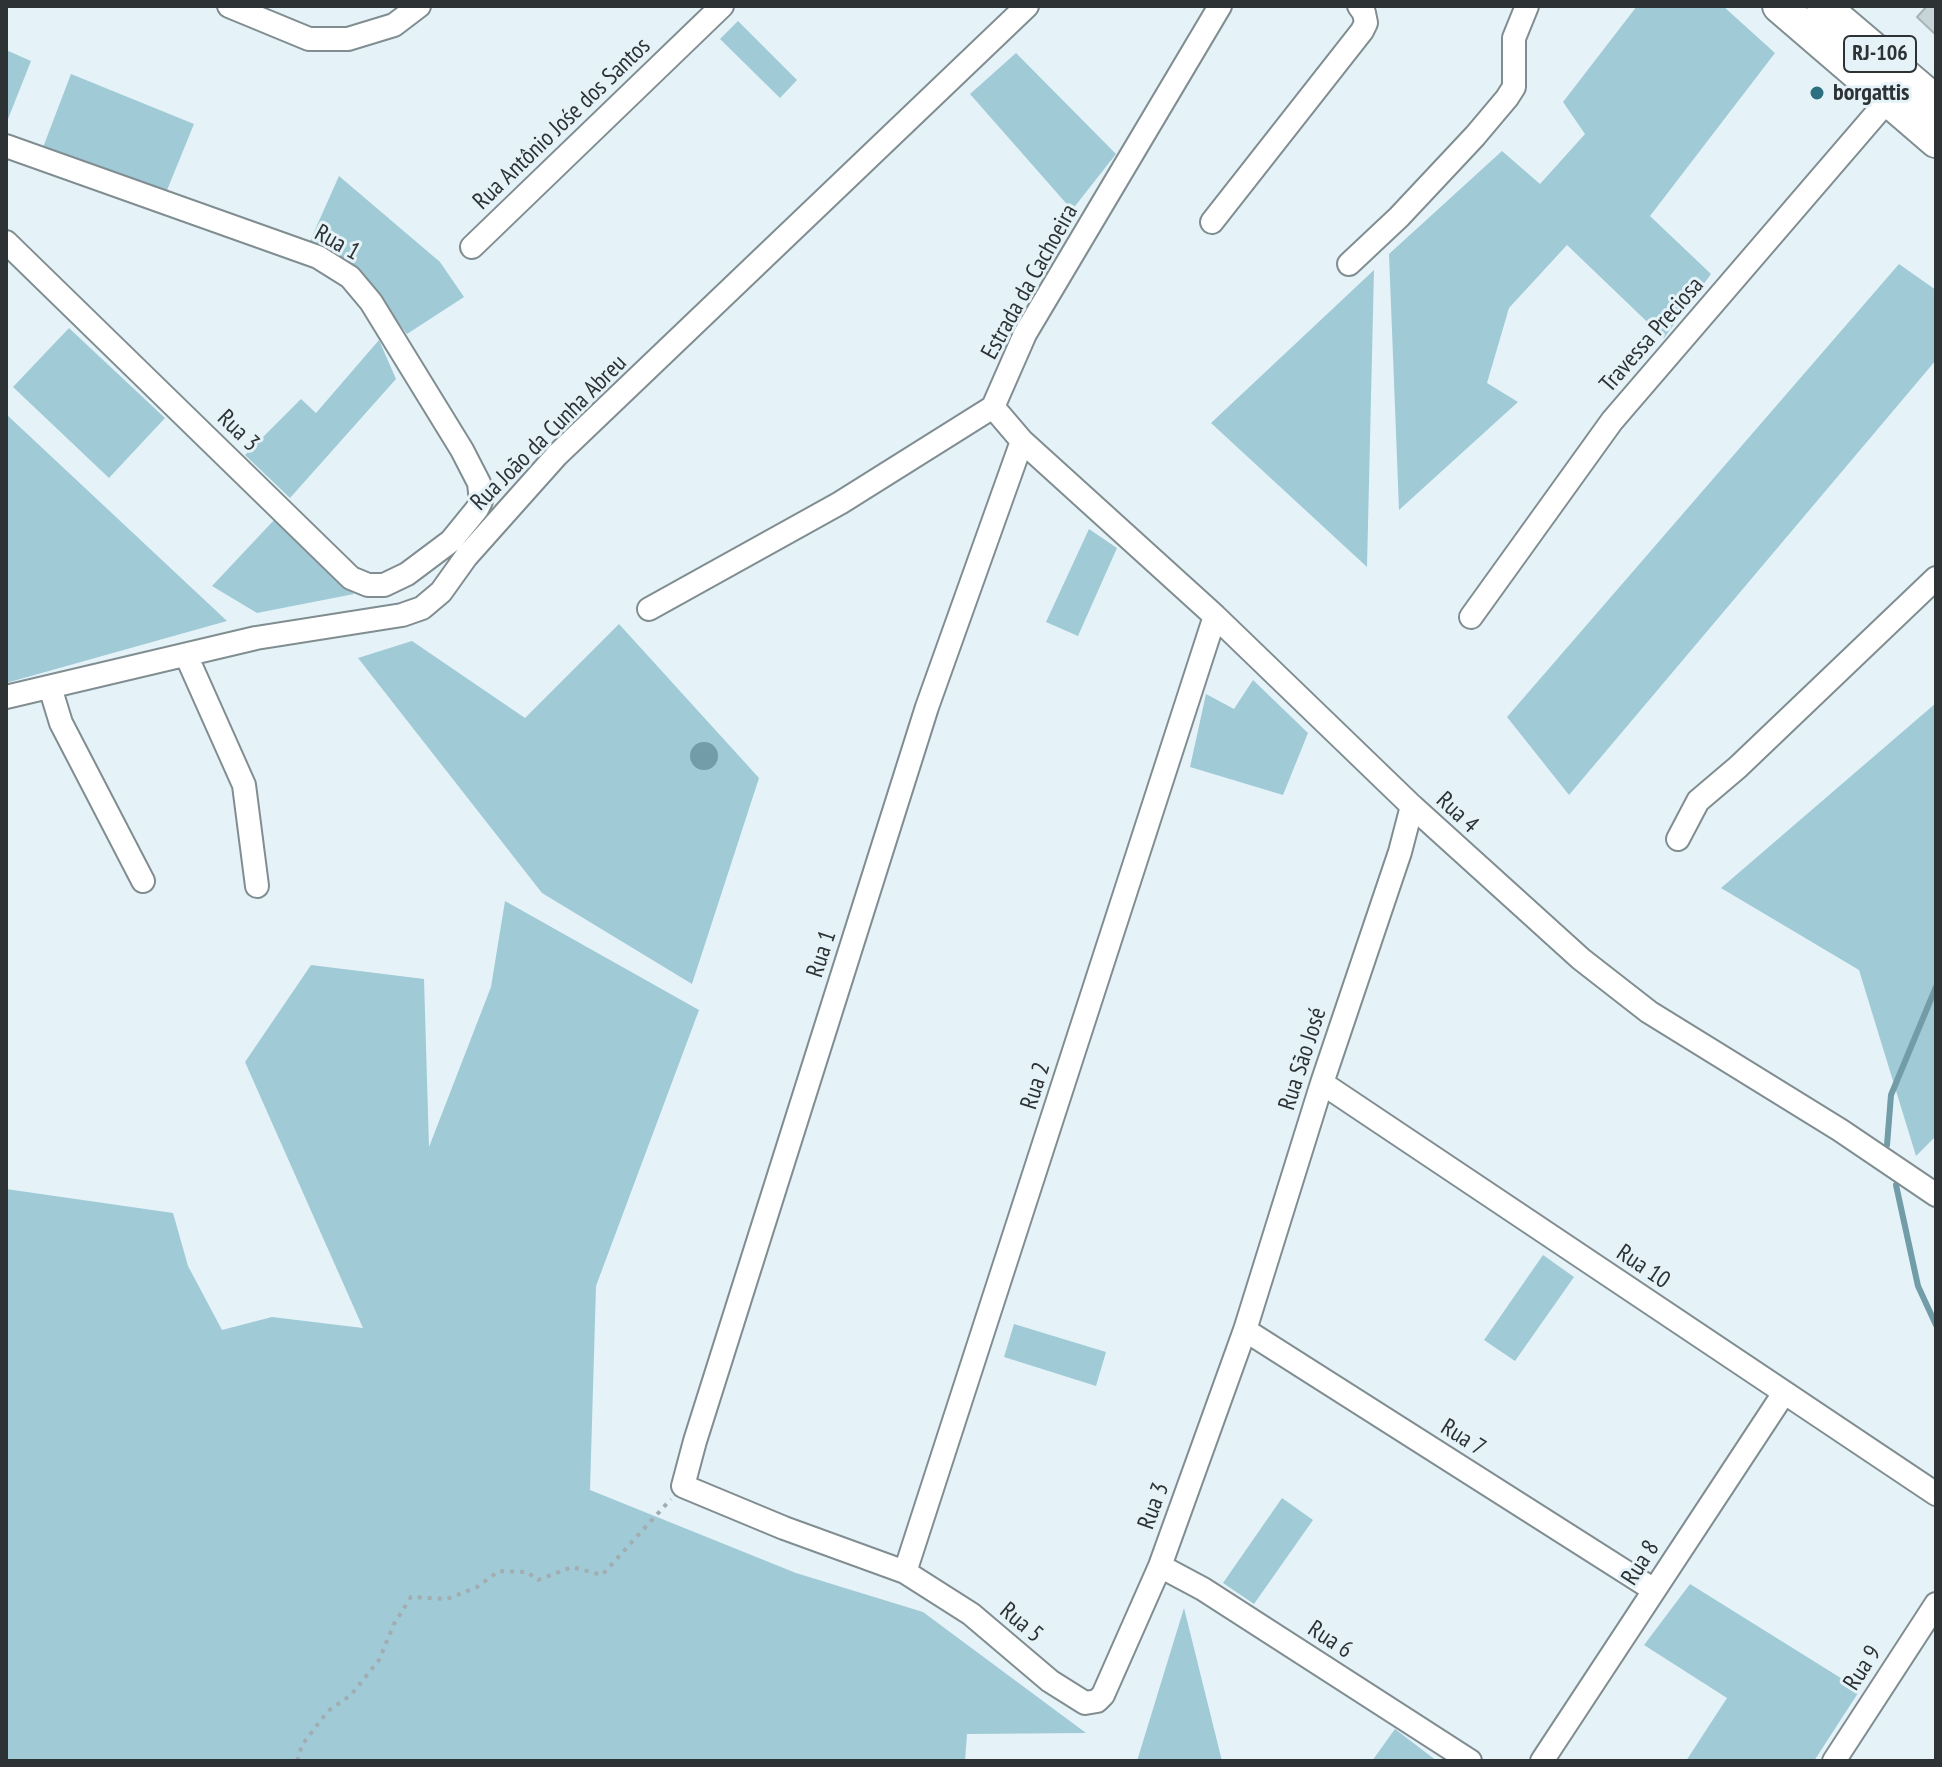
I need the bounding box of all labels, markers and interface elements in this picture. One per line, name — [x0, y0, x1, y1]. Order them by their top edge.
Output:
street label: Rua Antônio Jośe dos Santos — [467, 32, 657, 216]
road number: RJ-106 — [1844, 36, 1916, 72]
place label: borgattis — [1833, 79, 1910, 107]
marker: borgattis — [1808, 84, 1826, 102]
street label: Estrada da Cachoeira — [976, 200, 1084, 364]
street label: Rua 1 — [309, 219, 365, 267]
street label: Travessa Preciosa — [1594, 271, 1710, 399]
street label: Rua João da Cunha Abreu — [465, 349, 633, 517]
street label: Rua 3 — [211, 404, 265, 458]
street label: Rua 4 — [1430, 786, 1484, 840]
street label: Rua 1 — [801, 927, 843, 981]
street label: Rua São José — [1273, 1004, 1333, 1114]
street label: Rua 2 — [1015, 1059, 1057, 1113]
street label: Rua 10 — [1611, 1239, 1675, 1295]
street label: Rua 7 — [1435, 1413, 1491, 1463]
street label: Rua 3 — [1132, 1479, 1176, 1533]
street label: Rua 8 — [1616, 1535, 1666, 1591]
street label: Rua 5 — [994, 1597, 1048, 1649]
street label: Rua 6 — [1302, 1615, 1358, 1665]
street label: Rua 9 — [1838, 1640, 1888, 1696]

